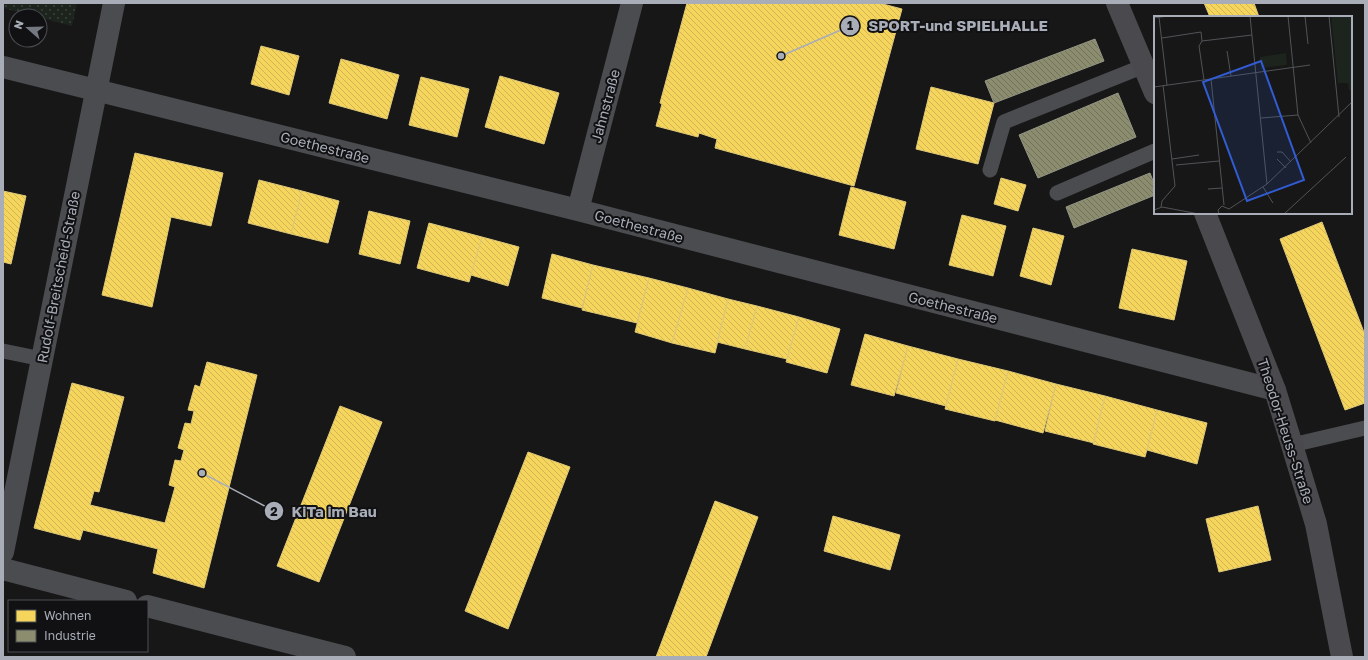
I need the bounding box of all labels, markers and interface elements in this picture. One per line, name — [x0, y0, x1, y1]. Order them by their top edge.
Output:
north arrow — [8, 8, 48, 48]
callout: SPORT-und SPIELHALLE — [840, 12, 1055, 39]
text: SPORT-und SPIELHALLE — [868, 16, 1048, 34]
inset map — [1154, 16, 1352, 214]
text: N — [11, 18, 26, 31]
text: 1 — [847, 18, 853, 33]
street label: Jahnstraße — [587, 67, 623, 145]
street label: Goethestraße — [279, 128, 371, 166]
street label: Rudolf-Breitscheid-Straße — [33, 190, 83, 364]
street label: Goethestraße — [593, 206, 685, 246]
street label: Goethestraße — [907, 288, 999, 326]
street label: Theodor-Heuss-Straße — [1254, 356, 1318, 506]
callout: KiTa im Bau — [264, 498, 385, 525]
text: KiTa im Bau — [291, 502, 377, 520]
text: 2 — [270, 504, 278, 519]
legend — [8, 600, 148, 652]
text: Wohnen — [44, 608, 91, 623]
text: Industrie — [44, 628, 96, 643]

